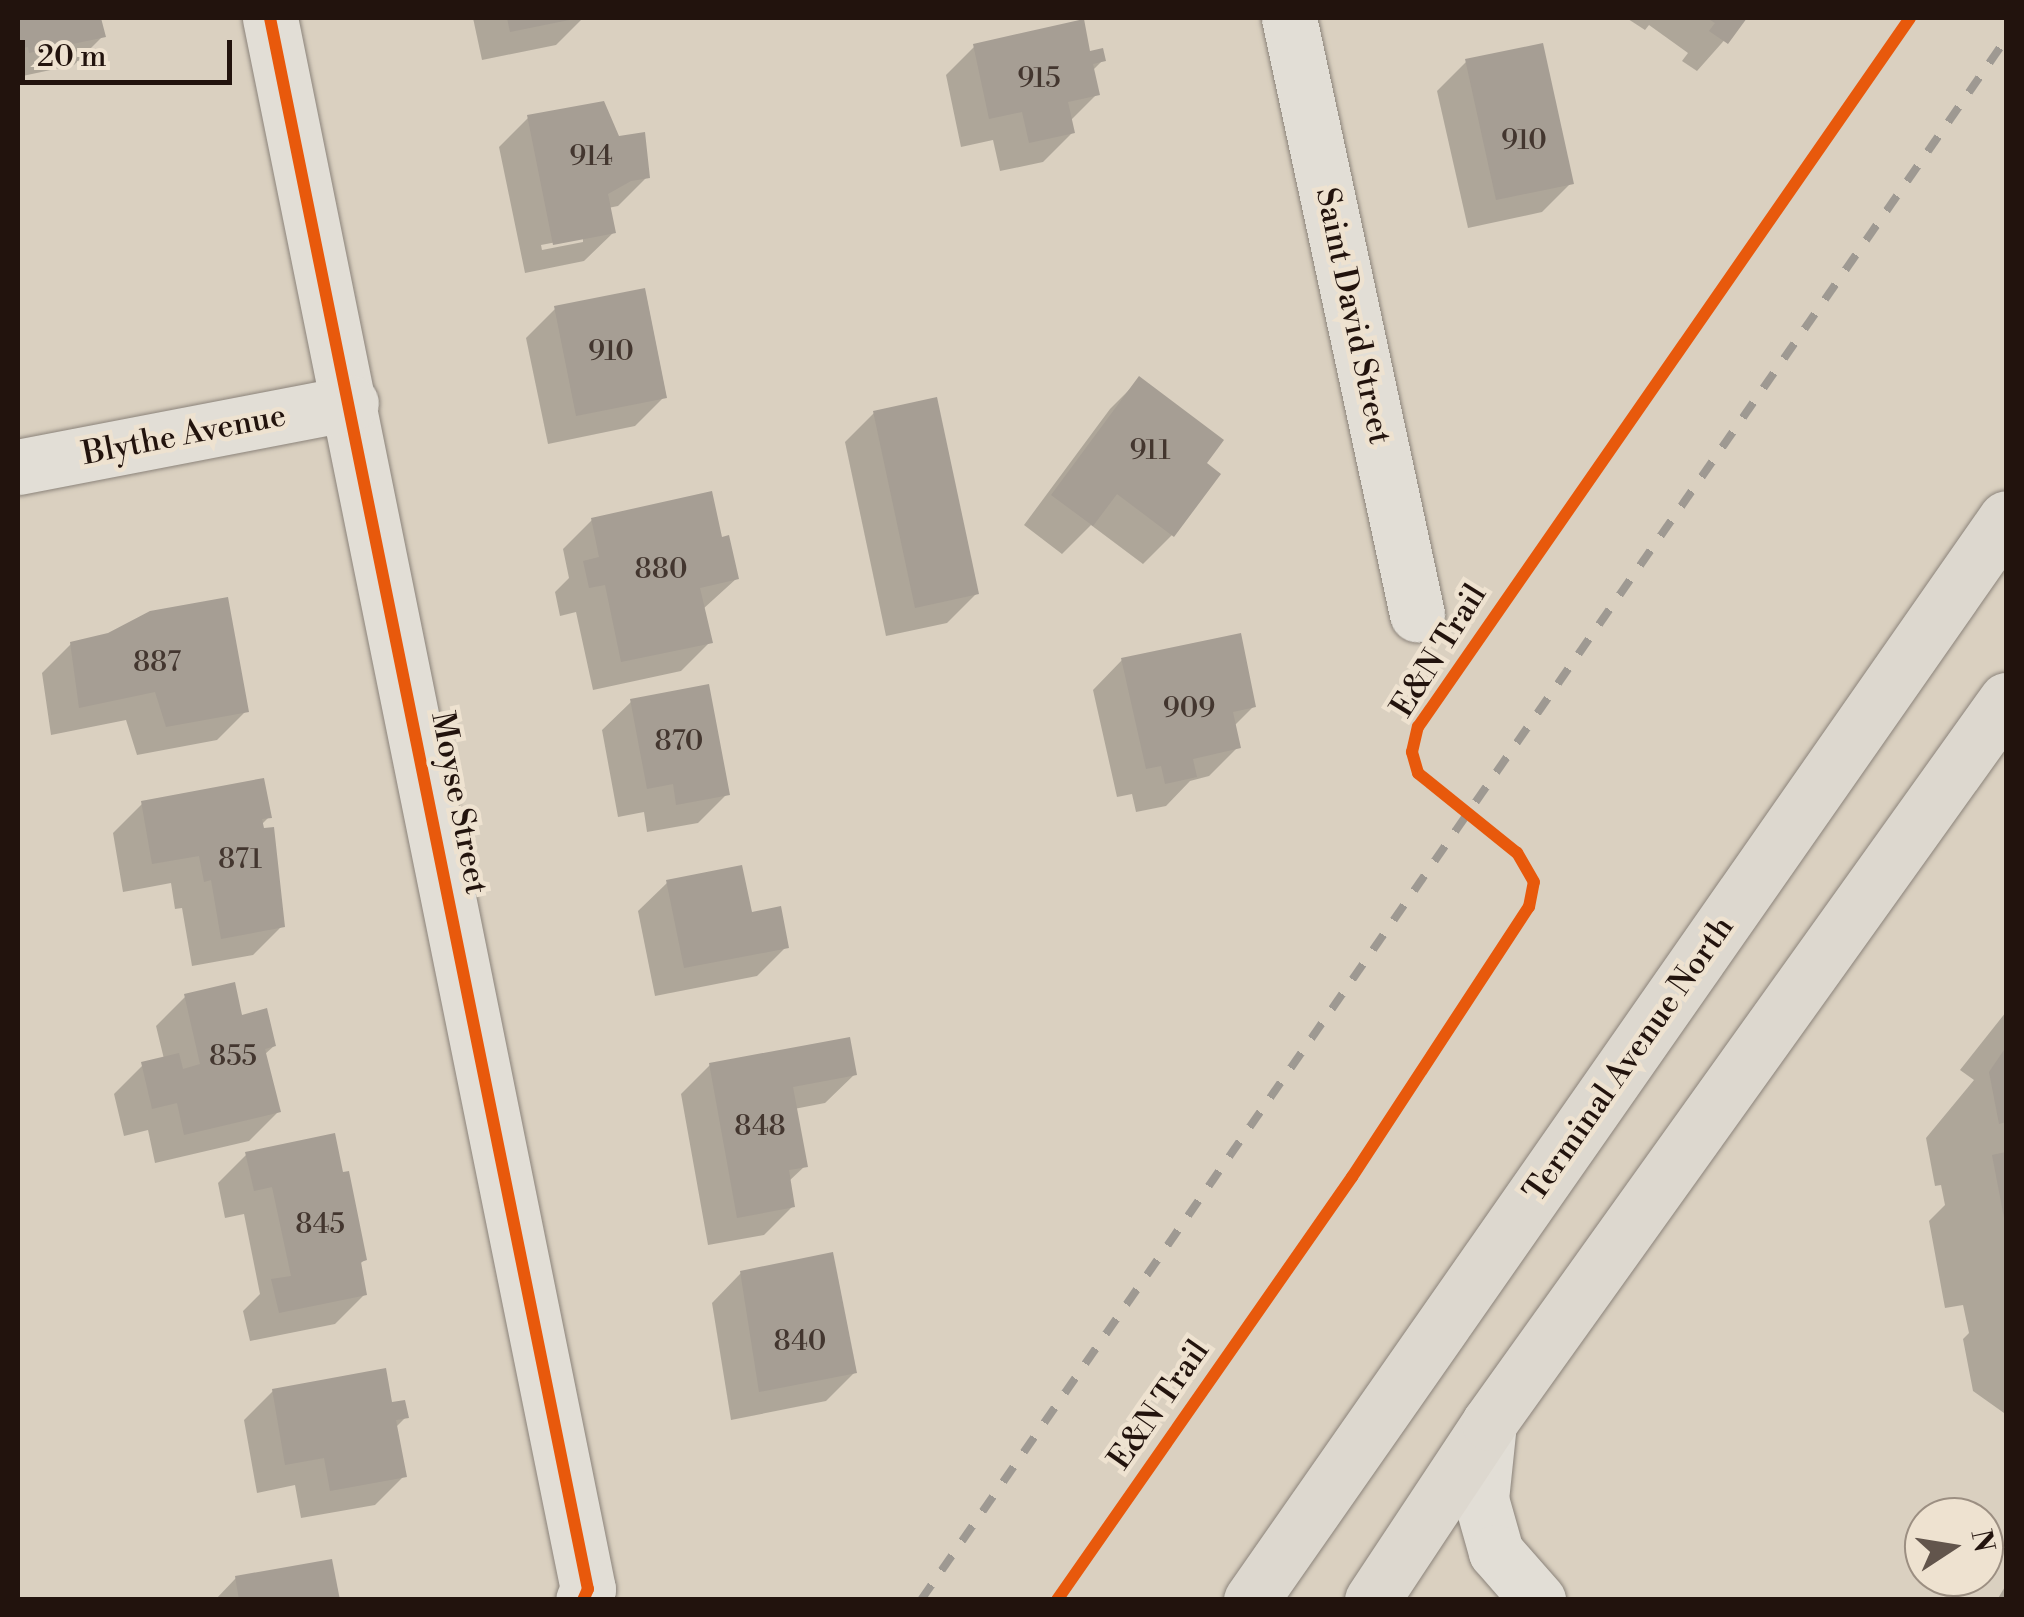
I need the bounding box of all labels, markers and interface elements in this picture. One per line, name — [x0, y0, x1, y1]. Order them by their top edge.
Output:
scale bar — [25, 20, 238, 82]
text: 20 m — [37, 38, 106, 76]
house number: 915 — [1017, 62, 1061, 96]
house number: 910 — [1501, 124, 1547, 158]
house number: 914 — [569, 140, 613, 174]
street label: Saint David Street — [1307, 184, 1399, 448]
house number: 910 — [588, 335, 634, 369]
street label: Blythe Avenue — [79, 396, 289, 474]
house number: 911 — [1129, 434, 1171, 468]
house number: 880 — [635, 553, 687, 587]
street label: E&N Trail — [1383, 578, 1495, 724]
house number: 887 — [133, 646, 181, 680]
house number: 909 — [1163, 692, 1215, 726]
street label: Moyse Street — [423, 709, 495, 897]
house number: 870 — [655, 725, 703, 759]
house number: 871 — [218, 843, 262, 877]
street label: Terminal Avenue North — [1516, 909, 1742, 1209]
house number: 855 — [209, 1040, 257, 1074]
house number: 848 — [734, 1110, 786, 1144]
house number: 845 — [295, 1208, 345, 1242]
house number: 840 — [774, 1325, 826, 1359]
street label: E&N Trail — [1100, 1333, 1218, 1477]
north arrow — [1904, 1497, 2004, 1597]
text: N — [1962, 1527, 2001, 1556]

